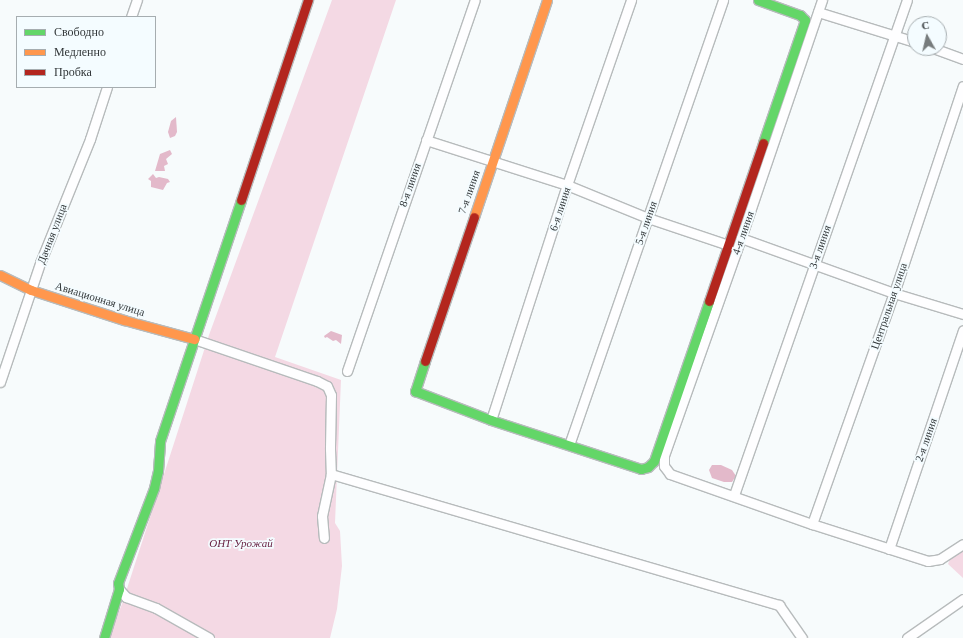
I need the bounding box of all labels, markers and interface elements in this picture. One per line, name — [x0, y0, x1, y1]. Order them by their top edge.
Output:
legend — [16, 16, 156, 88]
north arrow — [907, 16, 947, 56]
text: С — [921, 19, 930, 32]
text: Свободно — [54, 25, 104, 39]
text: Медленно — [54, 45, 106, 59]
text: Пробка — [54, 65, 92, 79]
street label: 8-я линия — [396, 161, 424, 209]
street label: 7-я линия — [455, 168, 483, 216]
street label: 6-я линия — [547, 185, 573, 233]
street label: 5-я линия — [632, 199, 660, 247]
street label: Дачная улица — [35, 202, 69, 266]
street label: 4-я линия — [729, 209, 757, 257]
street label: 3-я линия — [806, 223, 834, 271]
street label: Центральная улица — [868, 261, 910, 351]
street label: Авиационная улица — [54, 279, 146, 319]
street label: 2-я линия — [912, 416, 940, 464]
park label: ОНТ Урожай — [209, 536, 273, 550]

